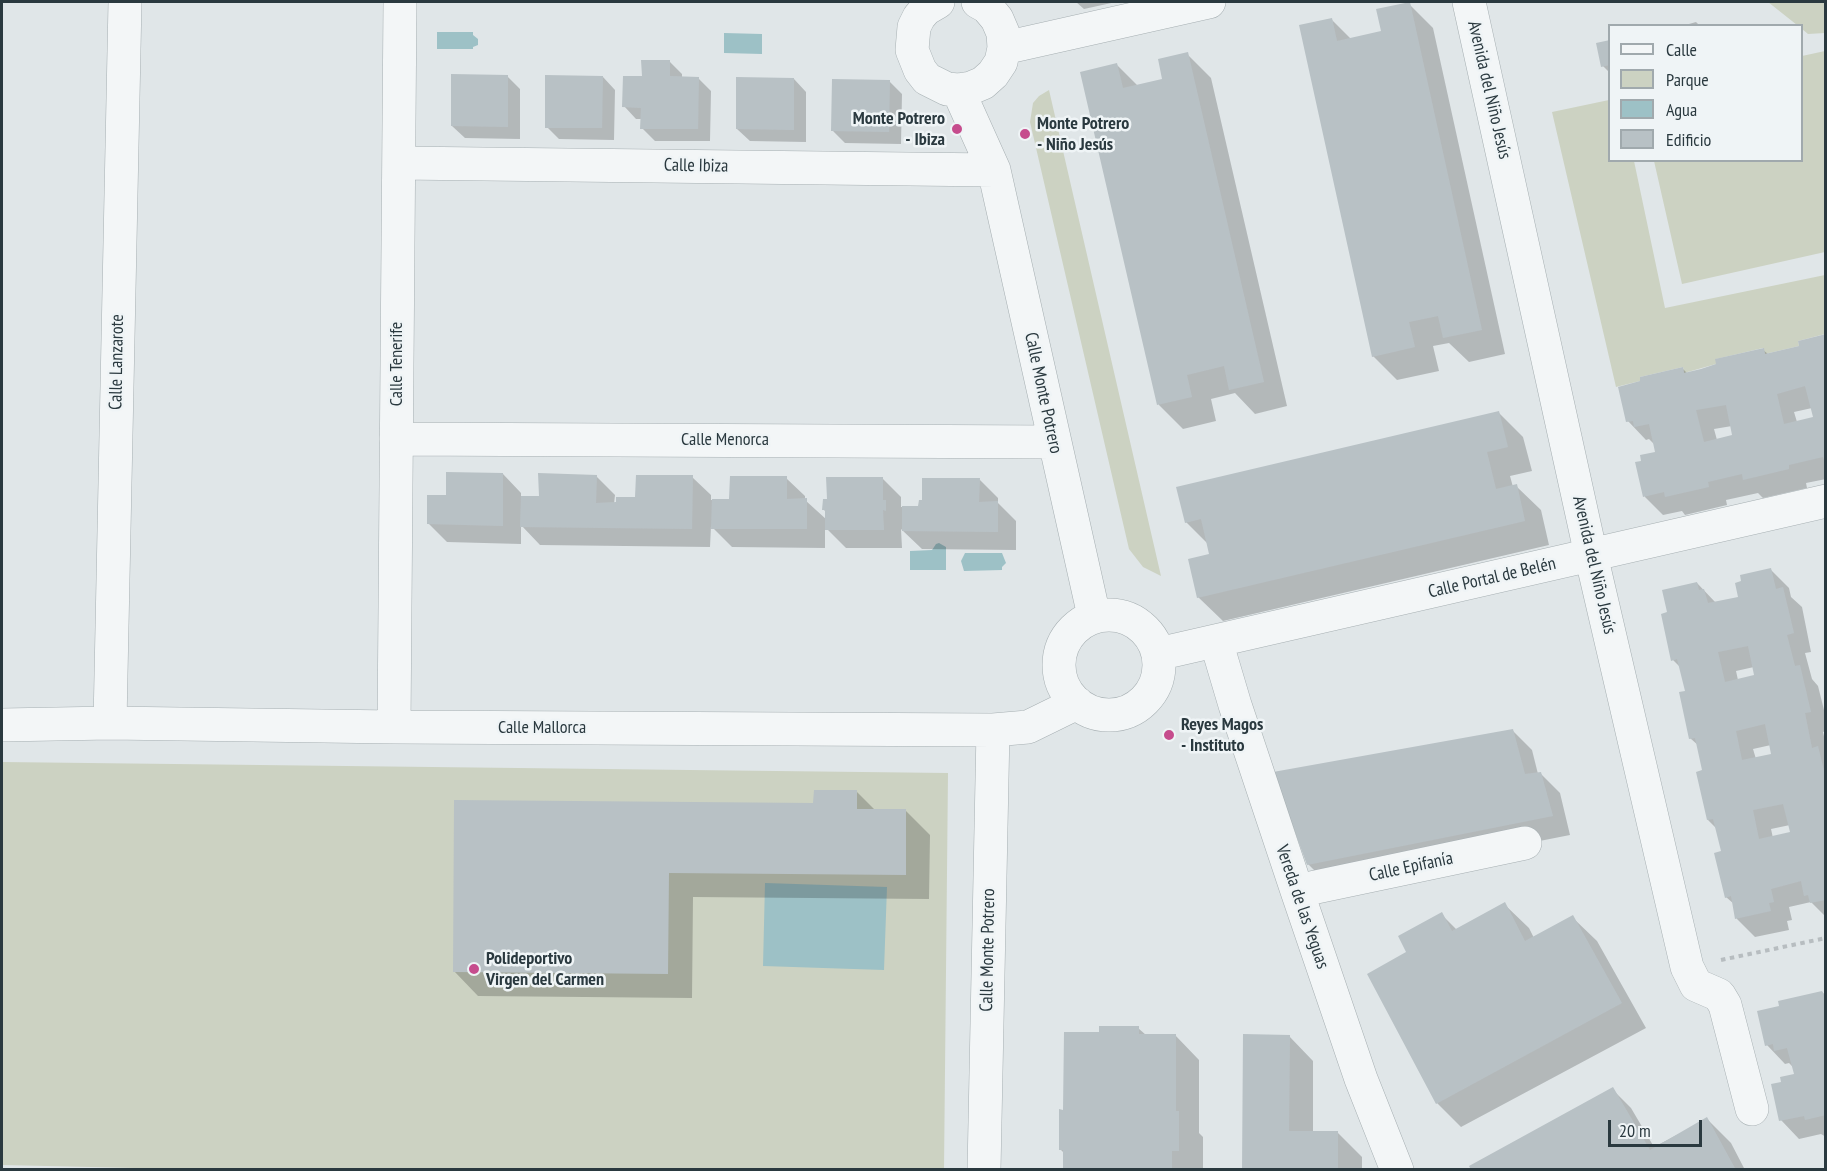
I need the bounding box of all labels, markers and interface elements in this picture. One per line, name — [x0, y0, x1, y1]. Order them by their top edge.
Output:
street label: Avenida del Niño Jesús — [1463, 19, 1515, 161]
legend — [1608, 24, 1803, 162]
text: Calle — [1666, 38, 1697, 61]
text: Parque — [1666, 68, 1709, 91]
text: Agua — [1666, 98, 1697, 121]
place label: Monte Potrero - Ibiza — [853, 108, 945, 150]
place label: Monte Potrero - Niño Jesús — [1037, 113, 1129, 156]
marker: Monte Potrero - Ibiza — [950, 122, 964, 136]
marker: Monte Potrero - Niño Jesús — [1018, 127, 1032, 141]
text: Edificio — [1666, 128, 1711, 151]
street label: Calle Ibiza — [664, 155, 728, 177]
street label: Calle Lanzarote — [105, 314, 129, 410]
street label: Calle Tenerife — [386, 322, 408, 406]
street label: Calle Monte Potrero — [1020, 330, 1066, 456]
street label: Calle Menorca — [681, 429, 769, 451]
street label: Avenida del Niño Jesús — [1568, 494, 1620, 636]
street label: Calle Portal de Belén — [1426, 553, 1558, 603]
place label: Reyes Magos - Instituto — [1181, 714, 1263, 756]
street label: Calle Mallorca — [498, 717, 586, 739]
marker: Reyes Magos - Instituto — [1162, 728, 1176, 742]
street label: Vereda de las Yeguas — [1271, 842, 1333, 972]
street label: Calle Epifanía — [1367, 848, 1455, 886]
street label: Calle Monte Potrero — [976, 888, 1000, 1012]
place label: Polideportivo Virgen del Carmen — [486, 948, 604, 990]
marker: Polideportivo Virgen del Carmen — [467, 962, 481, 976]
scale bar — [1611, 1108, 1706, 1146]
text: 20 m — [1619, 1119, 1651, 1142]

